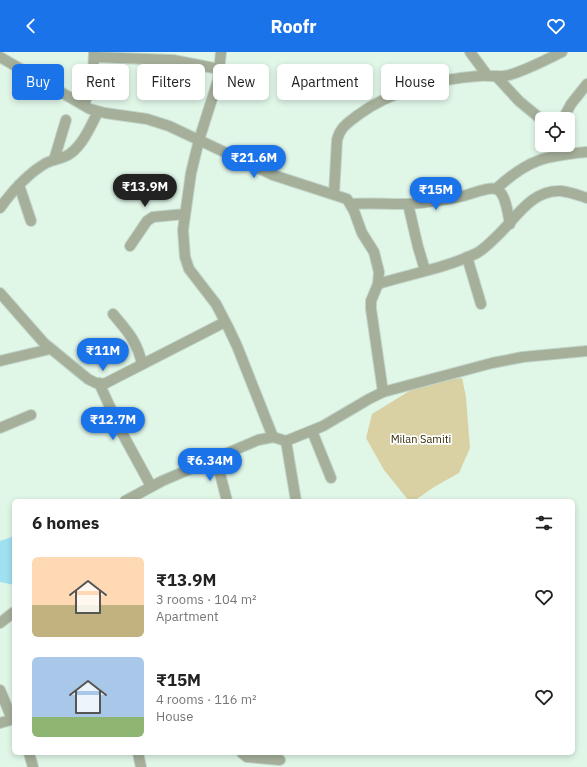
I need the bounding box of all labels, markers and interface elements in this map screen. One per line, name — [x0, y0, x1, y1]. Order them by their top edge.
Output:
icon: back — [20, 15, 42, 37]
text: Roofr — [271, 15, 316, 38]
icon: heart — [545, 15, 567, 37]
chip: Buy — [12, 64, 64, 100]
chip: Rent — [72, 64, 129, 100]
chip: Filters — [137, 64, 205, 100]
chip: New — [213, 64, 269, 100]
chip: Apartment — [277, 64, 373, 100]
chip: House — [381, 64, 449, 100]
map controls — [535, 112, 575, 152]
button: locate — [535, 112, 575, 152]
pin: ₹21.6M — [221, 145, 287, 179]
text: ₹21.6M — [231, 149, 277, 166]
pin: ₹13.9M — [112, 174, 178, 208]
pin: ₹15M — [412, 177, 460, 211]
text: ₹13.9M — [122, 178, 168, 195]
text: ₹15M — [419, 181, 453, 198]
pin: ₹11M — [79, 338, 127, 372]
text: ₹11M — [86, 342, 120, 359]
pin: ₹12.7M — [80, 407, 146, 441]
text: ₹12.7M — [90, 411, 136, 428]
park label: Milan Samiti — [391, 432, 451, 446]
pin: ₹6.34M — [177, 448, 243, 482]
text: ₹6.34M — [187, 452, 233, 469]
text: 6 homes — [32, 512, 99, 534]
icon: filters — [533, 512, 555, 534]
text: ₹13.9M — [156, 569, 217, 591]
icon: home — [64, 573, 112, 621]
icon: heart — [533, 586, 555, 608]
text: 3 rooms · 104 m² — [156, 591, 257, 608]
text: Apartment — [156, 608, 219, 625]
text: ₹15M — [156, 669, 201, 691]
icon: home — [64, 673, 112, 721]
icon: heart — [533, 686, 555, 708]
text: 4 rooms · 116 m² — [156, 691, 257, 708]
text: House — [156, 708, 193, 725]

